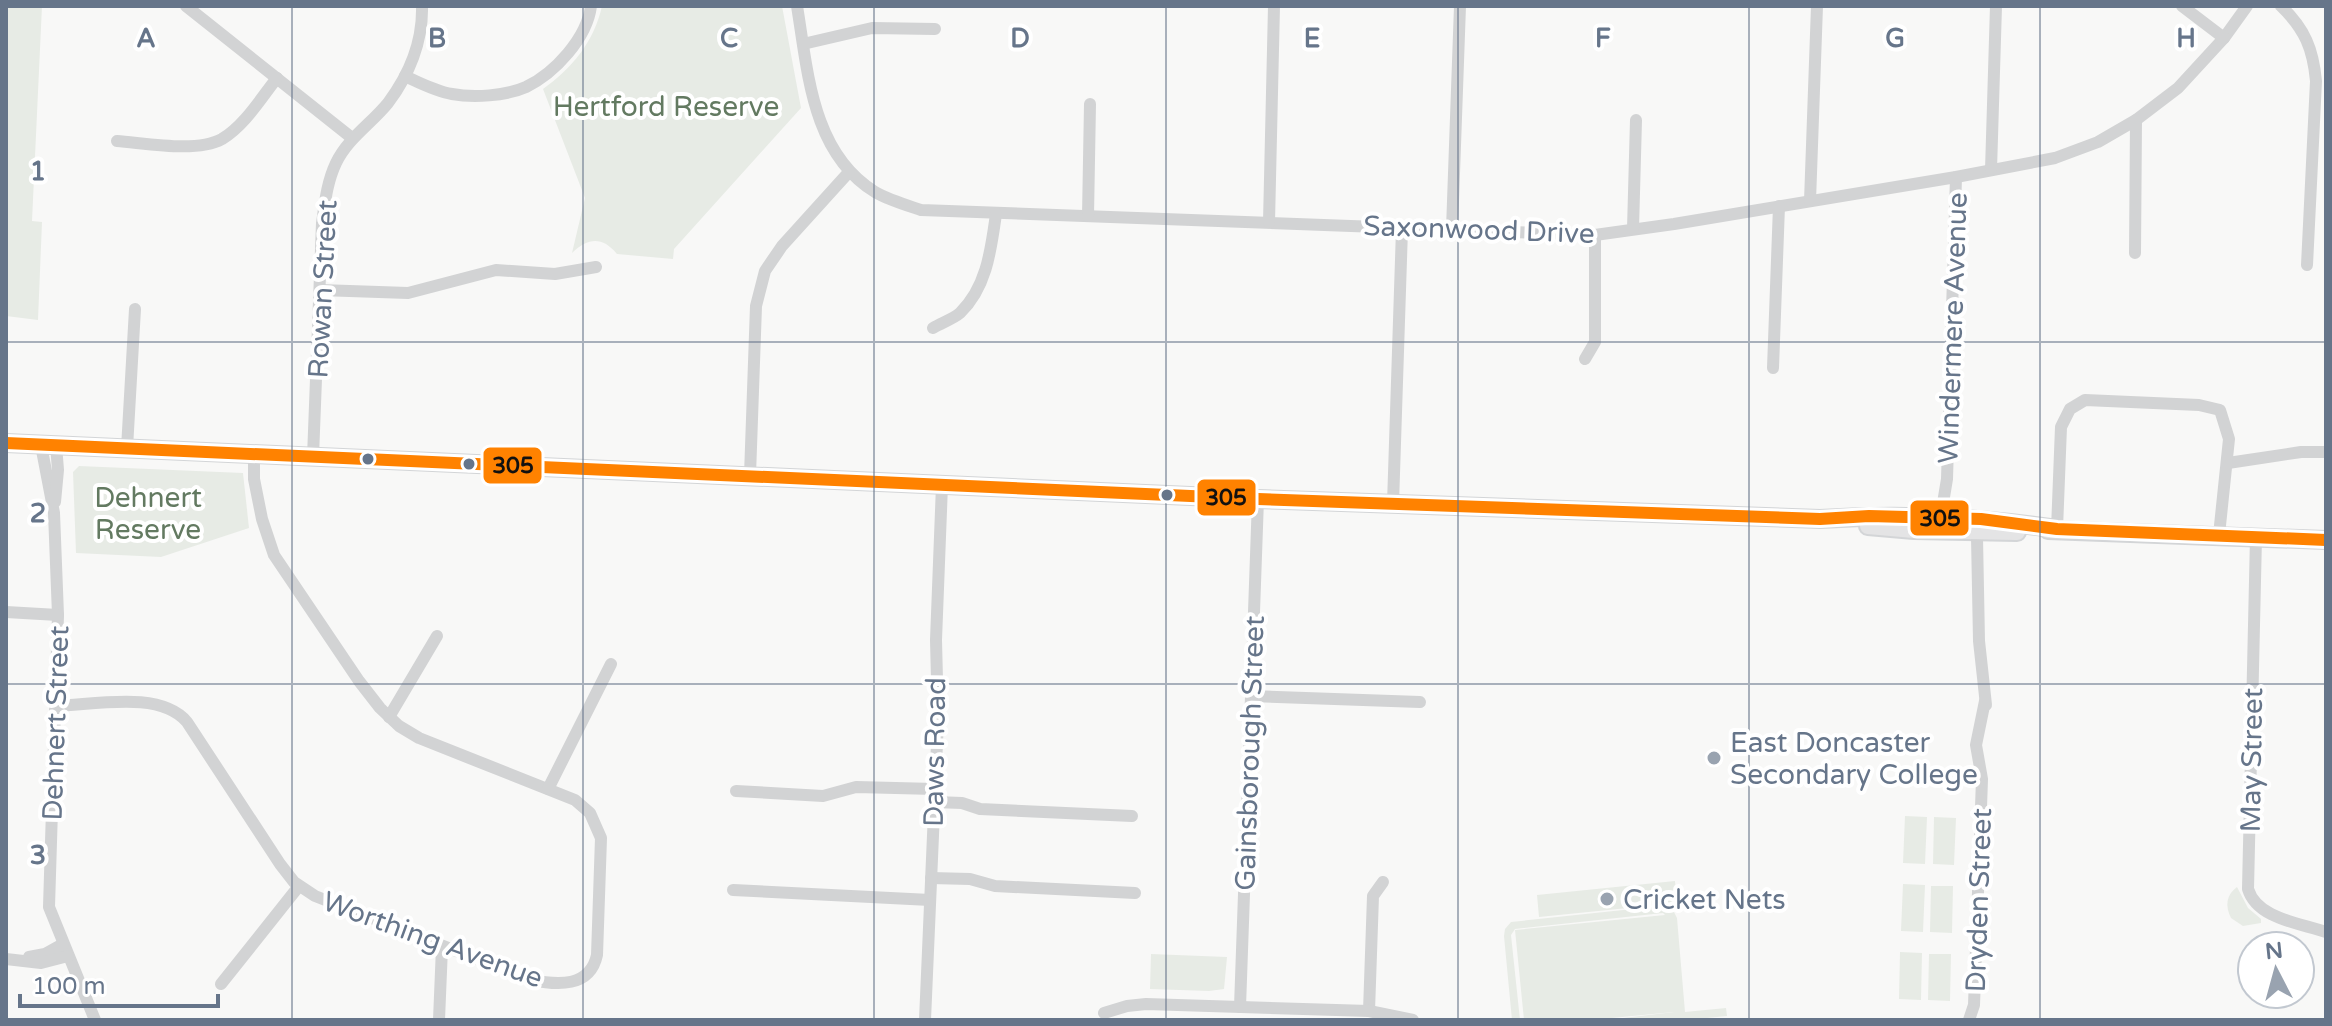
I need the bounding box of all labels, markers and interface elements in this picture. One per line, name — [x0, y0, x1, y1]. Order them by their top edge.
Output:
text: A — [136, 23, 156, 54]
text: B — [428, 23, 446, 54]
text: C — [720, 23, 738, 54]
text: D — [1010, 23, 1030, 54]
text: E — [1304, 23, 1320, 54]
text: F — [1595, 23, 1611, 54]
text: G — [1885, 23, 1905, 54]
text: H — [2176, 23, 2196, 54]
park label: Hertford Reserve — [553, 90, 779, 124]
text: 1 — [30, 156, 46, 187]
street label: Windermere Avenue — [1931, 192, 1975, 464]
street label: Rowan Street — [301, 199, 345, 379]
street label: Saxonwood Drive — [1363, 209, 1595, 251]
line badge: 305 — [482, 446, 543, 485]
unlabelled marker — [360, 451, 376, 467]
text: 305 — [492, 453, 534, 479]
unlabelled marker — [461, 456, 477, 472]
line badge: 305 — [1196, 478, 1257, 517]
park label: Dehnert Reserve — [94, 481, 202, 547]
text: 305 — [1205, 485, 1247, 511]
unlabelled marker — [1159, 487, 1175, 503]
text: 2 — [30, 498, 46, 529]
line badge: 305 — [1909, 499, 1970, 537]
text: 305 — [1919, 506, 1961, 532]
street label: Gainsborough Street — [1228, 614, 1272, 891]
street label: Dehnert Street — [36, 625, 76, 821]
street label: Daws Road — [917, 677, 953, 827]
street label: May Street — [2234, 687, 2270, 833]
place label: East Doncaster Secondary College — [1730, 726, 1978, 792]
marker: East Doncaster Secondary College — [1705, 749, 1723, 767]
street label: Dryden Street — [1959, 807, 1999, 993]
text: 3 — [30, 840, 46, 871]
place label: Cricket Nets — [1623, 883, 1786, 917]
street label: Worthing Avenue — [318, 884, 547, 996]
marker: Cricket Nets — [1598, 890, 1616, 908]
north arrow — [2236, 930, 2316, 1010]
text: N — [2264, 937, 2284, 965]
scale bar — [20, 958, 218, 1008]
text: 100 m — [32, 972, 106, 1001]

